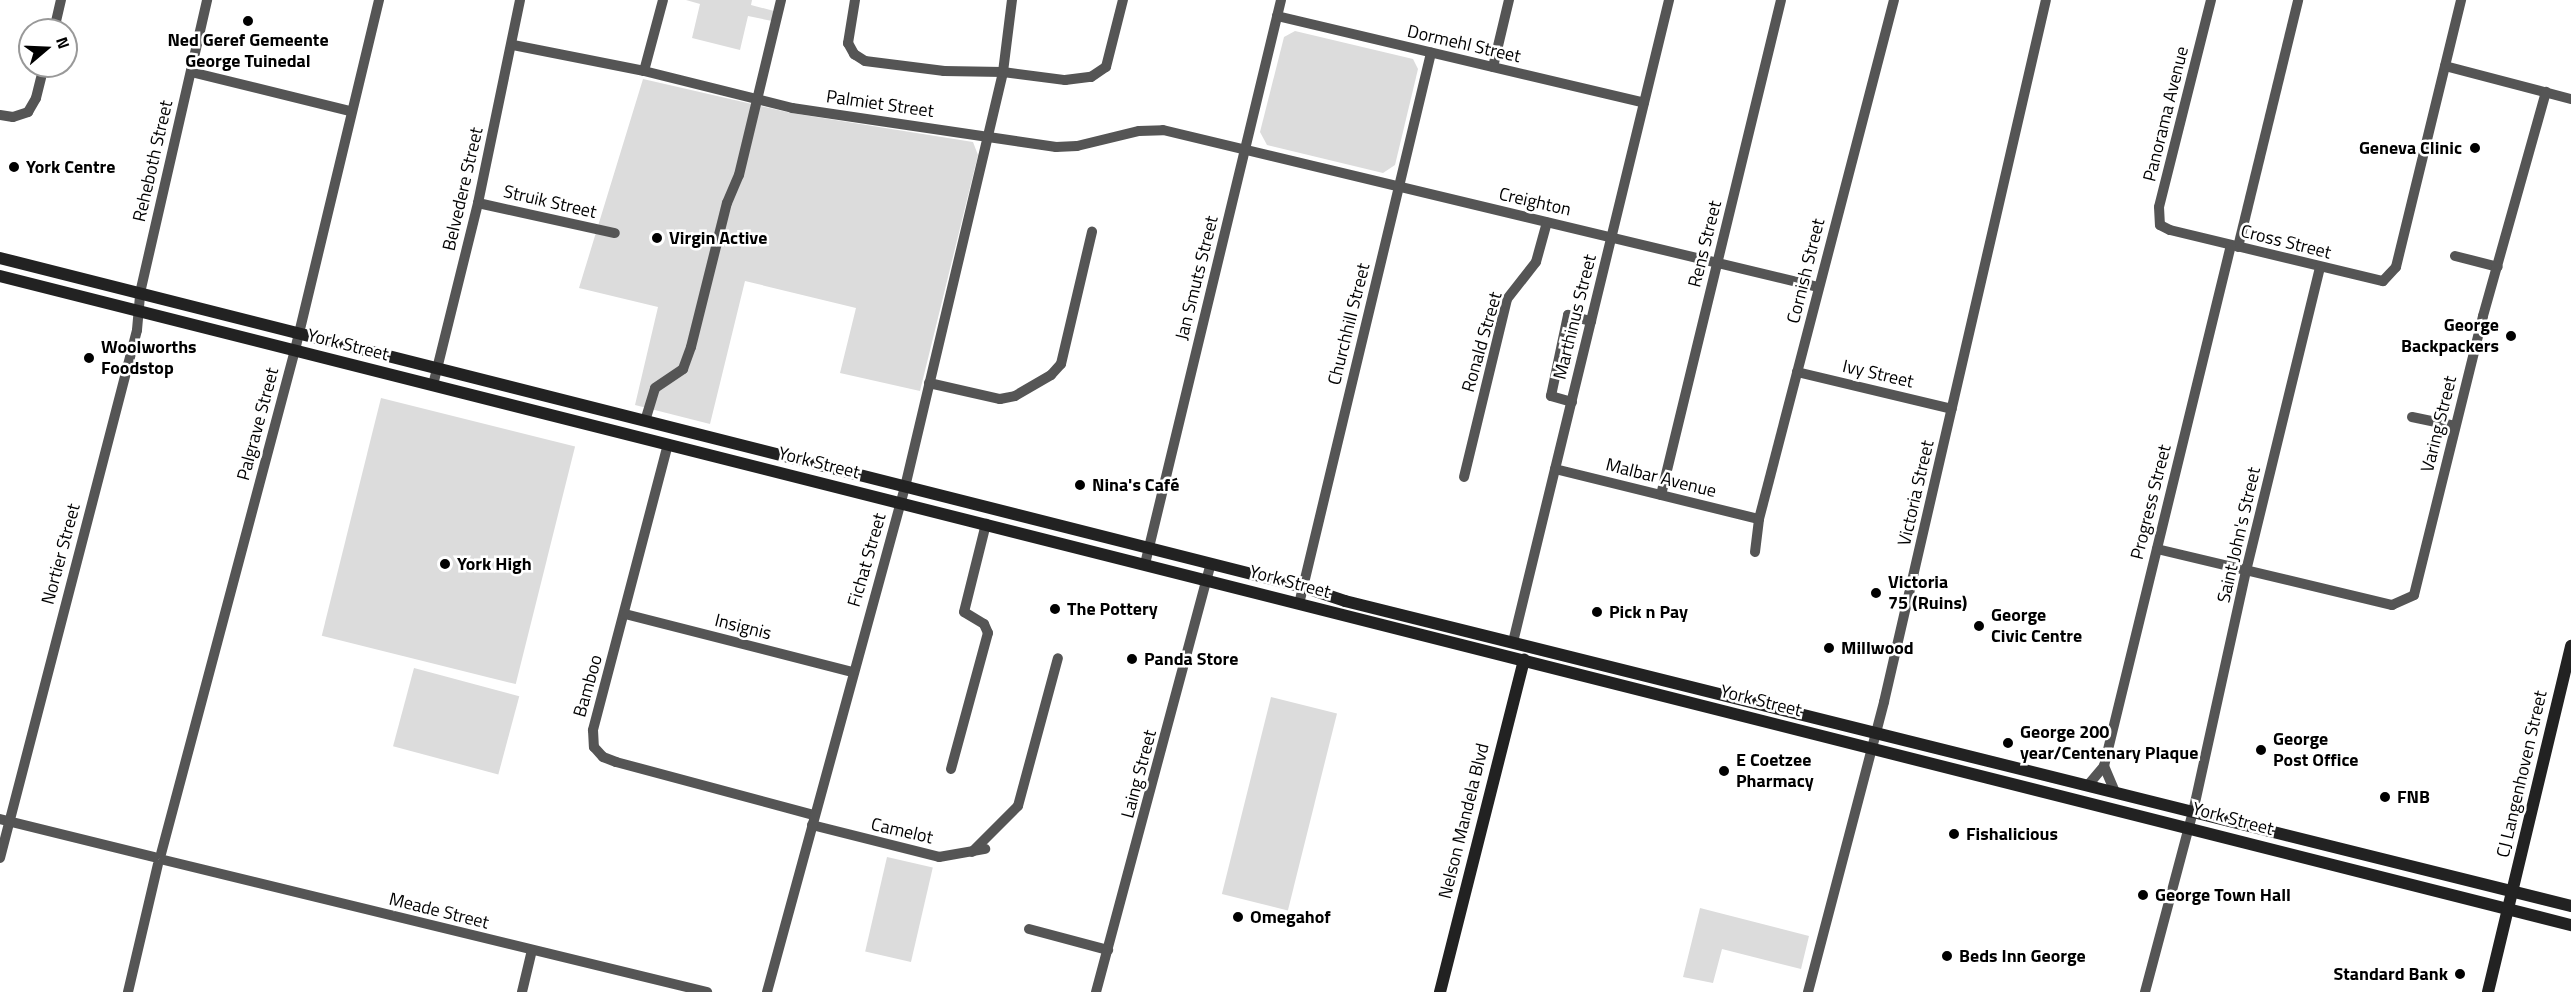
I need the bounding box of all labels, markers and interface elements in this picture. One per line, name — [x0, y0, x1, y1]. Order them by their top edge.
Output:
marker: Ned Geref Gemeente George Tuinedal — [241, 14, 255, 28]
north arrow — [18, 18, 78, 78]
street label: Dormehl Street — [1405, 20, 1523, 68]
place label: Ned Geref Gemeente George Tuinedal — [167, 30, 329, 72]
text: N — [50, 34, 76, 52]
street label: Panorama Avenue — [2139, 44, 2193, 184]
street label: Palmiet Street — [825, 86, 935, 122]
street label: Reheboth Street — [129, 98, 177, 224]
street label: Belvedere Street — [438, 125, 488, 253]
place label: Geneva Clinic — [2359, 137, 2462, 159]
marker: Geneva Clinic — [2466, 139, 2484, 157]
place label: York Centre — [26, 156, 115, 178]
marker: York Centre — [7, 160, 21, 174]
street label: Struik Street — [501, 181, 599, 223]
street label: Creighton — [1497, 183, 1573, 221]
street label: Rens Street — [1684, 198, 1726, 290]
street label: Jan Smuts Street — [1171, 214, 1223, 342]
street label: Cornish Street — [1783, 216, 1829, 326]
street label: Cross Street — [2239, 220, 2333, 264]
place label: Virgin Active — [669, 227, 767, 249]
marker: Virgin Active — [650, 231, 664, 245]
street label: Marthinus Street — [1549, 252, 1601, 382]
street label: Churchhill Street — [1323, 261, 1375, 387]
street label: Ronald Street — [1457, 289, 1507, 395]
place label: George Backpackers — [2401, 315, 2499, 358]
street label: York Street — [305, 324, 391, 366]
marker: George Backpackers — [2504, 329, 2518, 343]
place label: Woolworths Foodstop — [101, 337, 197, 380]
marker: Woolworths Foodstop — [82, 351, 96, 365]
street label: Ivy Street — [1840, 355, 1916, 393]
street label: Palgrave Street — [233, 365, 283, 483]
street label: Varing Street — [2417, 374, 2461, 474]
street label: Victoria Street — [1893, 438, 1939, 548]
street label: York Street — [776, 442, 862, 484]
street label: Progress Street — [2126, 442, 2176, 562]
street label: Malbar Avenue — [1603, 454, 1719, 502]
street label: Saint John's Street — [2213, 465, 2265, 605]
place label: Nina's Café — [1092, 474, 1179, 496]
marker: Nina's Café — [1073, 478, 1087, 492]
street label: Nortier Street — [37, 501, 85, 607]
street label: Fichat Street — [843, 511, 891, 609]
place label: York High — [457, 553, 532, 575]
marker: York High — [438, 557, 452, 571]
street label: York Street — [1247, 561, 1333, 603]
place label: Victoria 75 (Ruins) — [1888, 572, 1967, 614]
marker: Victoria 75 (Ruins) — [1869, 586, 1883, 600]
place label: The Pottery — [1067, 598, 1158, 620]
place label: Pick n Pay — [1609, 601, 1688, 623]
marker: The Pottery — [1048, 602, 1062, 616]
marker: Pick n Pay — [1590, 605, 1604, 619]
place label: George Civic Centre — [1991, 605, 2082, 648]
street label: Insignis — [712, 610, 774, 644]
marker: George Civic Centre — [1972, 619, 1986, 633]
place label: Millwood — [1841, 637, 1914, 659]
marker: Millwood — [1822, 641, 1836, 655]
place label: Panda Store — [1144, 648, 1238, 670]
street label: Bamboo — [569, 652, 607, 720]
marker: Panda Store — [1125, 652, 1139, 666]
street label: York Street — [1718, 680, 1804, 722]
street label: CJ Langenhoven Street — [2492, 688, 2552, 860]
place label: George 200 year/Centenary Plaque — [2020, 722, 2198, 764]
street label: Laing Street — [1117, 727, 1161, 821]
place label: George Post Office — [2273, 729, 2359, 771]
marker: George 200 year/Centenary Plaque — [2001, 736, 2015, 750]
street label: Nelson Mandela Blvd — [1434, 741, 1494, 901]
marker: George Post Office — [2254, 743, 2268, 757]
place label: E Coetzee Pharmacy — [1736, 750, 1814, 792]
marker: E Coetzee Pharmacy — [1717, 764, 1731, 778]
place label: FNB — [2397, 786, 2430, 808]
marker: FNB — [2378, 790, 2392, 804]
street label: York Street — [2190, 798, 2276, 840]
street label: Camelot — [869, 813, 935, 849]
place label: Fishalicious — [1966, 823, 2058, 845]
marker: Fishalicious — [1947, 827, 1961, 841]
place label: George Town Hall — [2155, 884, 2291, 906]
street label: Meade Street — [387, 888, 491, 934]
marker: George Town Hall — [2136, 888, 2150, 902]
place label: Omegahof — [1250, 906, 1331, 928]
marker: Omegahof — [1231, 910, 1245, 924]
place label: Beds Inn George — [1959, 945, 2086, 967]
marker: Beds Inn George — [1940, 949, 1954, 963]
place label: Standard Bank — [2334, 963, 2448, 985]
marker: Standard Bank — [2453, 967, 2467, 981]

